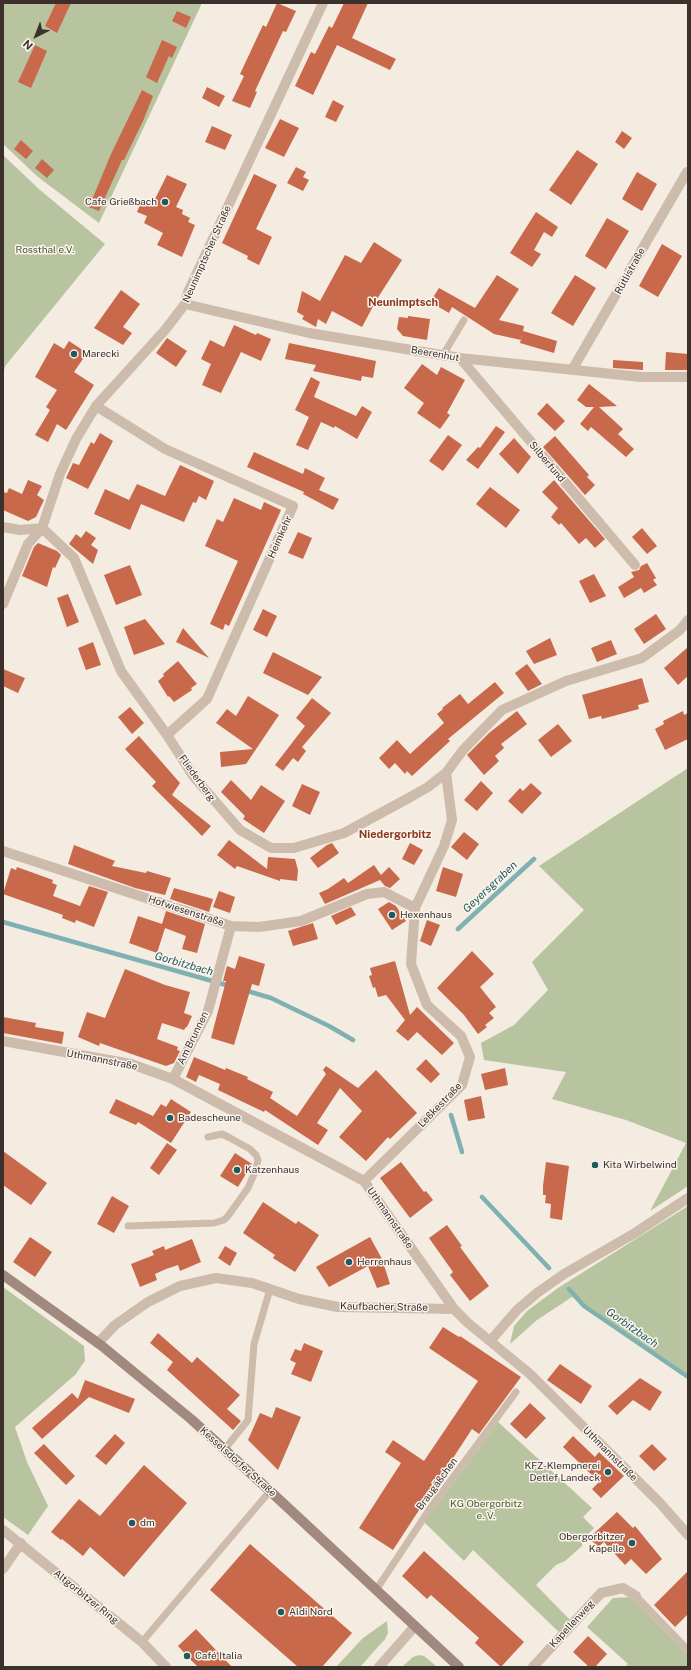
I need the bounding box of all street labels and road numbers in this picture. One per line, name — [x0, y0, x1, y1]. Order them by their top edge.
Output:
street label: Neunimptscher Straße — [180, 204, 234, 304]
street label: Rütlistraße — [612, 246, 648, 296]
street label: Beerenhut — [410, 344, 460, 364]
street label: Silberfund — [527, 439, 567, 485]
street label: Heimkehr — [265, 514, 295, 560]
street label: Fliederberg — [176, 753, 218, 803]
street label: Hofwiesenstraße — [147, 893, 225, 929]
street label: Am Brunnen — [175, 1009, 211, 1067]
street label: Uthmannstraße — [65, 1047, 139, 1073]
street label: Leßkestraße — [416, 1080, 464, 1130]
street label: Uthmannstraße — [364, 1185, 416, 1251]
street label: Kaufbacher Straße — [340, 1300, 428, 1314]
street label: Uthmannstraße — [580, 1424, 640, 1484]
street label: Kesselsdorfer Straße — [197, 1425, 279, 1499]
street label: Braugäßchen — [414, 1455, 460, 1513]
street label: Altgorbitzer Ring — [51, 1567, 121, 1627]
street label: Kapellenweg — [547, 1598, 597, 1650]

